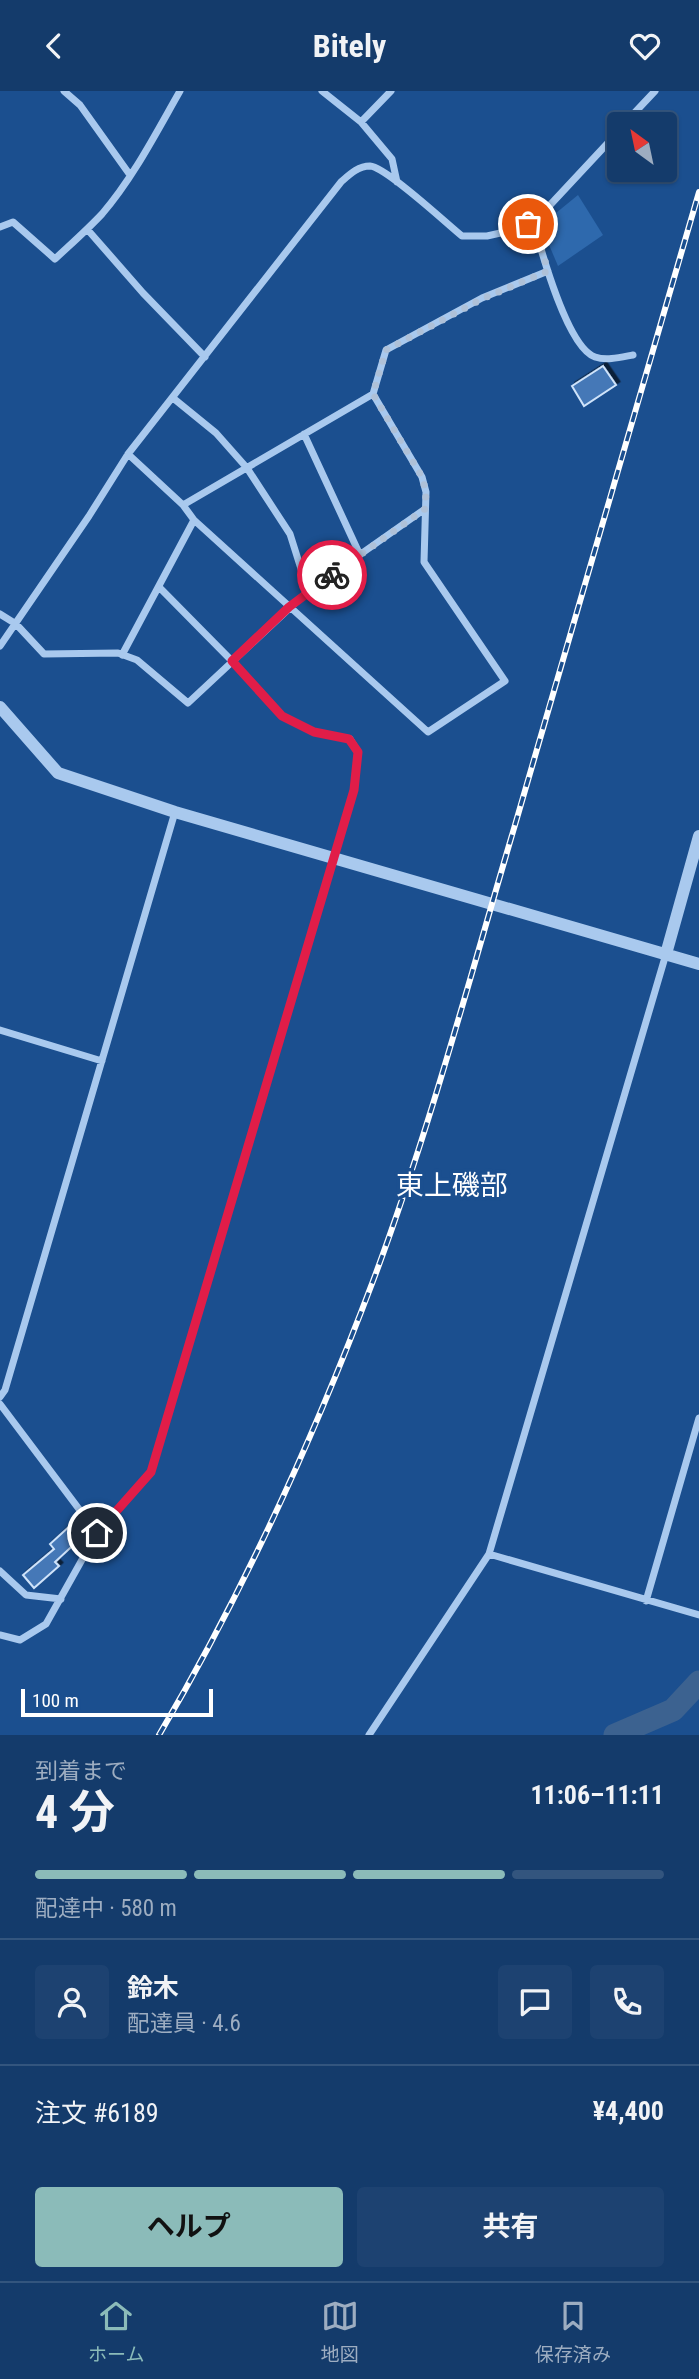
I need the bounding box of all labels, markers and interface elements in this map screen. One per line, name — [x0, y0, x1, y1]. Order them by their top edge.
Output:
icon: back — [35, 27, 73, 65]
text: Bitely — [313, 27, 386, 65]
icon: heart — [626, 27, 664, 65]
north arrow — [607, 112, 677, 182]
map controls — [607, 112, 677, 182]
pin — [498, 194, 558, 254]
icon: bag — [509, 205, 547, 243]
courier — [297, 540, 367, 610]
icon: bike — [313, 556, 351, 594]
district label: 東上磯部 — [396, 1169, 508, 1202]
pin — [67, 1503, 127, 1563]
icon: home — [78, 1514, 116, 1552]
scale bar — [21, 1686, 214, 1718]
text: 100 m — [32, 1689, 79, 1712]
text: 到着まで — [35, 1758, 127, 1785]
text: 11:06–11:11 — [530, 1780, 664, 1810]
text: 4 分 — [35, 1785, 115, 1839]
text: 配達中 · 580 m — [35, 1895, 177, 1922]
button: person — [35, 1965, 109, 2039]
button: chat — [498, 1965, 572, 2039]
button: phone — [590, 1965, 664, 2039]
text: 鈴木 — [127, 1973, 179, 2003]
text: 配達員 · 4.6 — [127, 2010, 241, 2037]
text: ¥4,400 — [593, 2096, 664, 2126]
text: 注文 #6189 — [35, 2098, 159, 2128]
button: ヘルプ — [35, 2187, 343, 2267]
button: 共有 — [357, 2187, 664, 2267]
tab: ホーム — [88, 2297, 145, 2366]
tab: 地図 — [321, 2297, 359, 2366]
tab: 保存済み — [535, 2297, 611, 2366]

